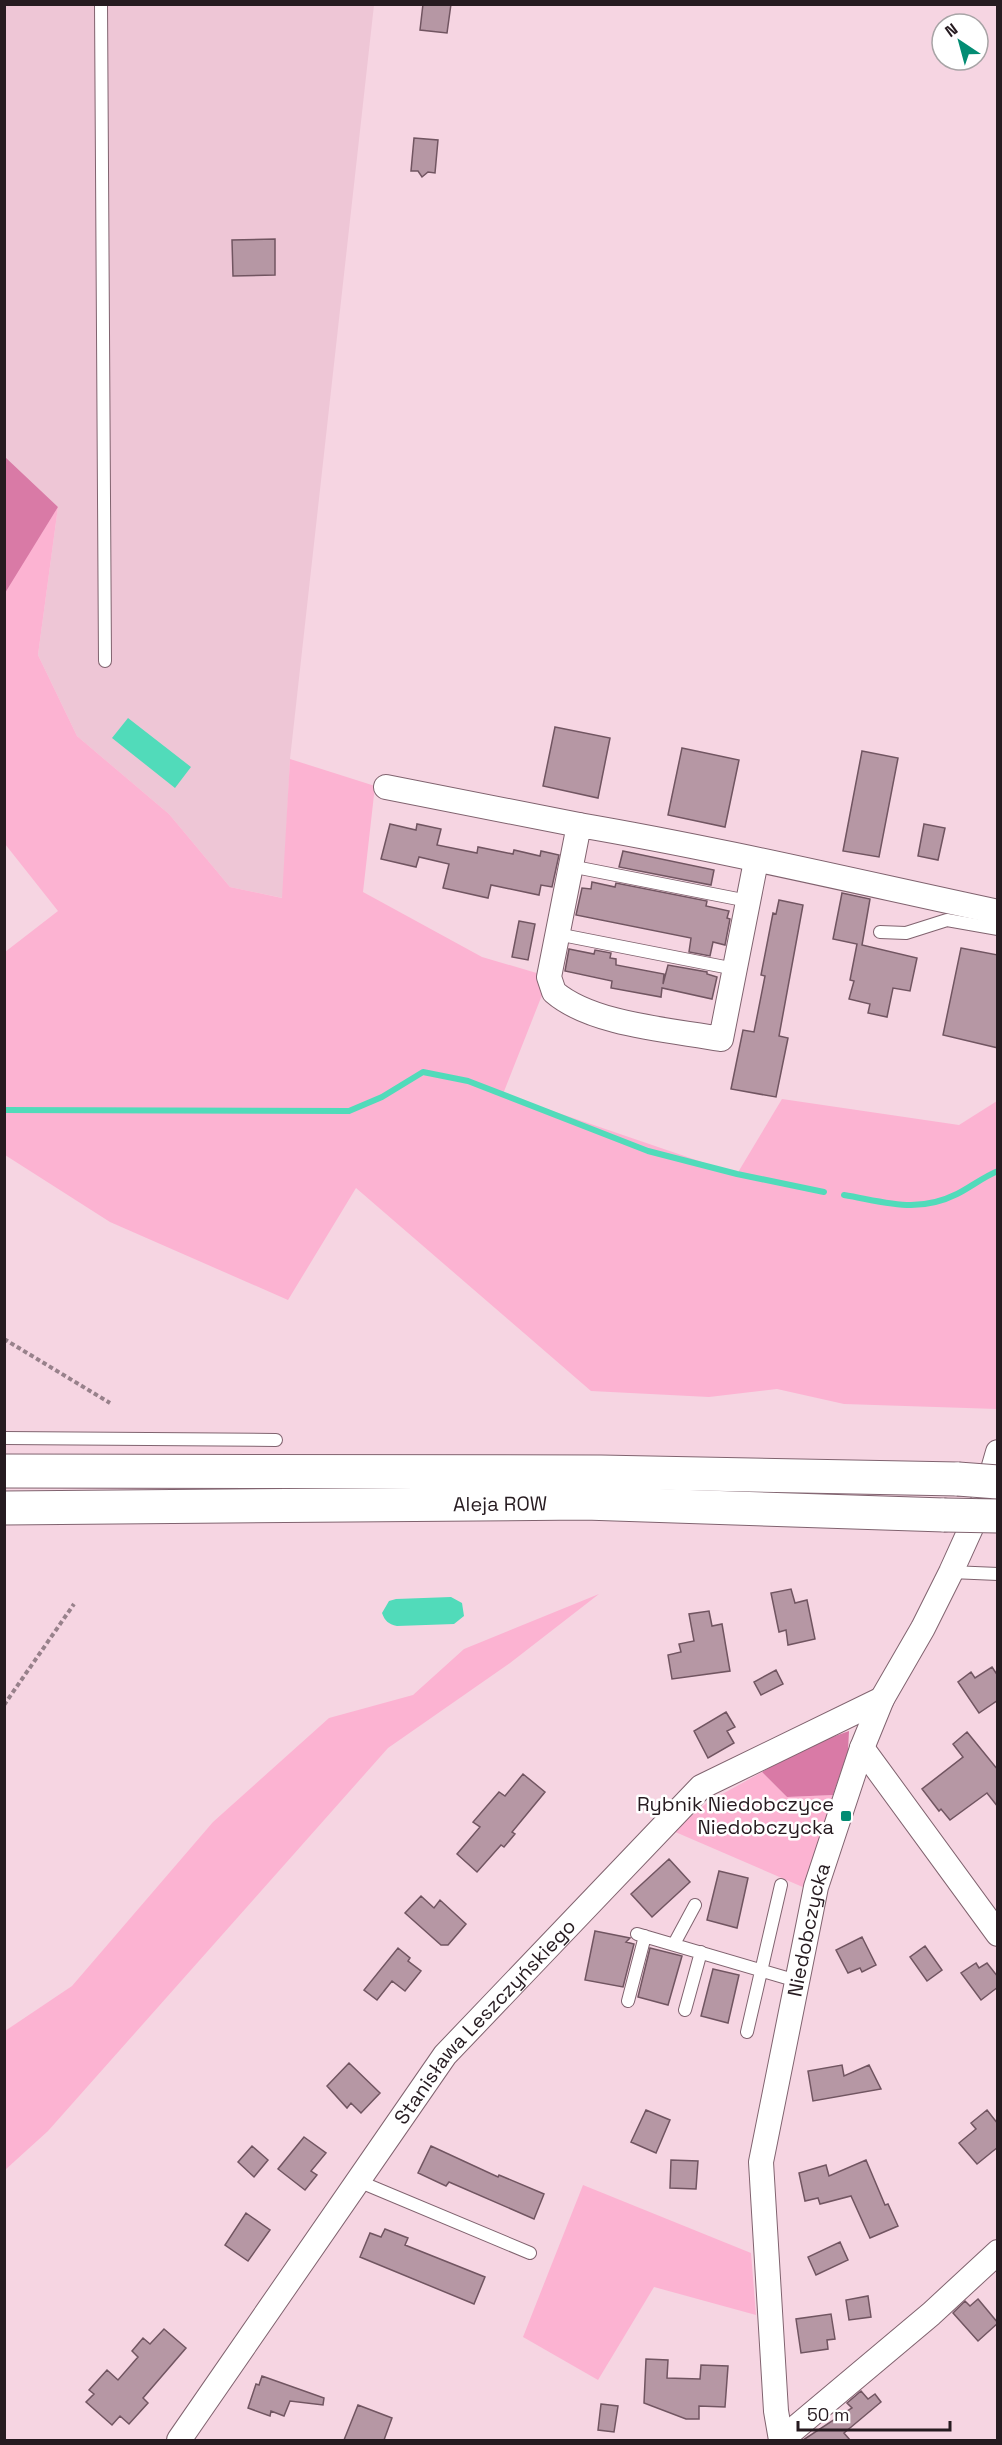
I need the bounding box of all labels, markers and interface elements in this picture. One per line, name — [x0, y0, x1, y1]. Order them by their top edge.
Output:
north arrow — [930, 12, 990, 72]
text: N — [941, 19, 962, 42]
street label: Aleja ROW — [453, 1490, 547, 1517]
place label: Rybnik Niedobczyce Niedobczycka — [637, 1791, 834, 1840]
marker: Rybnik Niedobczyce Niedobczycka — [839, 1809, 853, 1823]
street label: Niedobczycka — [781, 1859, 836, 1999]
street label: Stanisława Leszczyńskiego — [388, 1913, 581, 2129]
scale bar — [798, 2394, 950, 2432]
text: 50 m — [807, 2403, 849, 2426]

